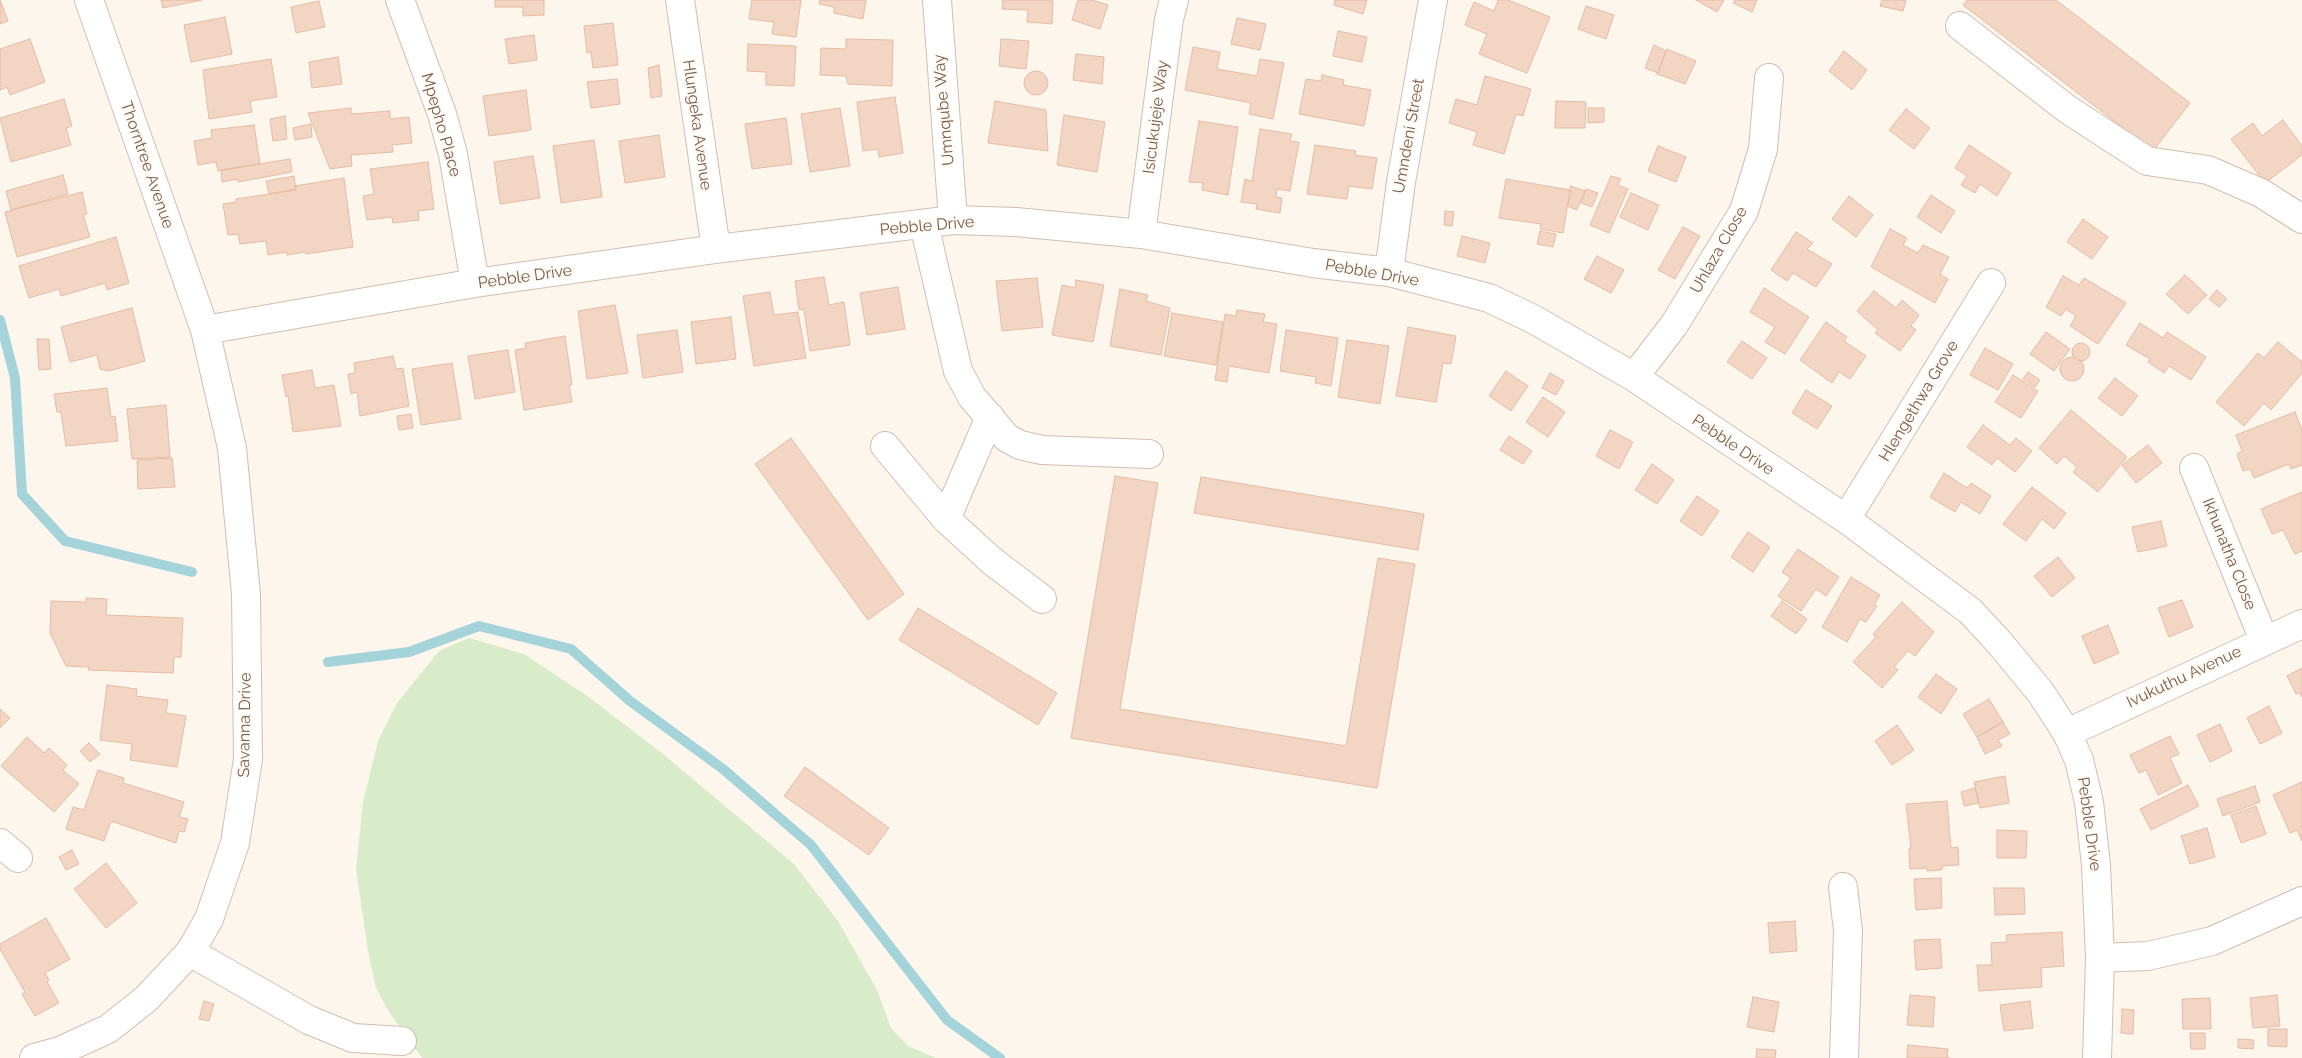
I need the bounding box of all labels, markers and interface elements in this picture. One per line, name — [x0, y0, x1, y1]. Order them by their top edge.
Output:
street label: Umnqube Way — [930, 53, 958, 167]
street label: Hlungeka Avenue — [678, 58, 716, 192]
street label: Isicukujeje Way — [1139, 59, 1173, 175]
street label: Mpepho Place — [417, 71, 465, 179]
street label: Umndeni Street — [1389, 77, 1429, 195]
street label: Thorntree Avenue — [116, 99, 178, 231]
street label: Uhlaza Close — [1686, 203, 1752, 297]
street label: Pebble Drive — [879, 212, 975, 240]
street label: Pebble Drive — [1324, 255, 1420, 291]
street label: Pebble Drive — [477, 261, 573, 293]
street label: Hlengethwa Grove — [1875, 337, 1963, 465]
street label: Pebble Drive — [1688, 410, 1778, 480]
street label: Ikhunatha Close — [2198, 495, 2260, 613]
street label: Ivukuthu Avenue — [2124, 642, 2244, 712]
street label: Savanna Drive — [234, 672, 256, 778]
street label: Pebble Drive — [2073, 776, 2105, 872]

